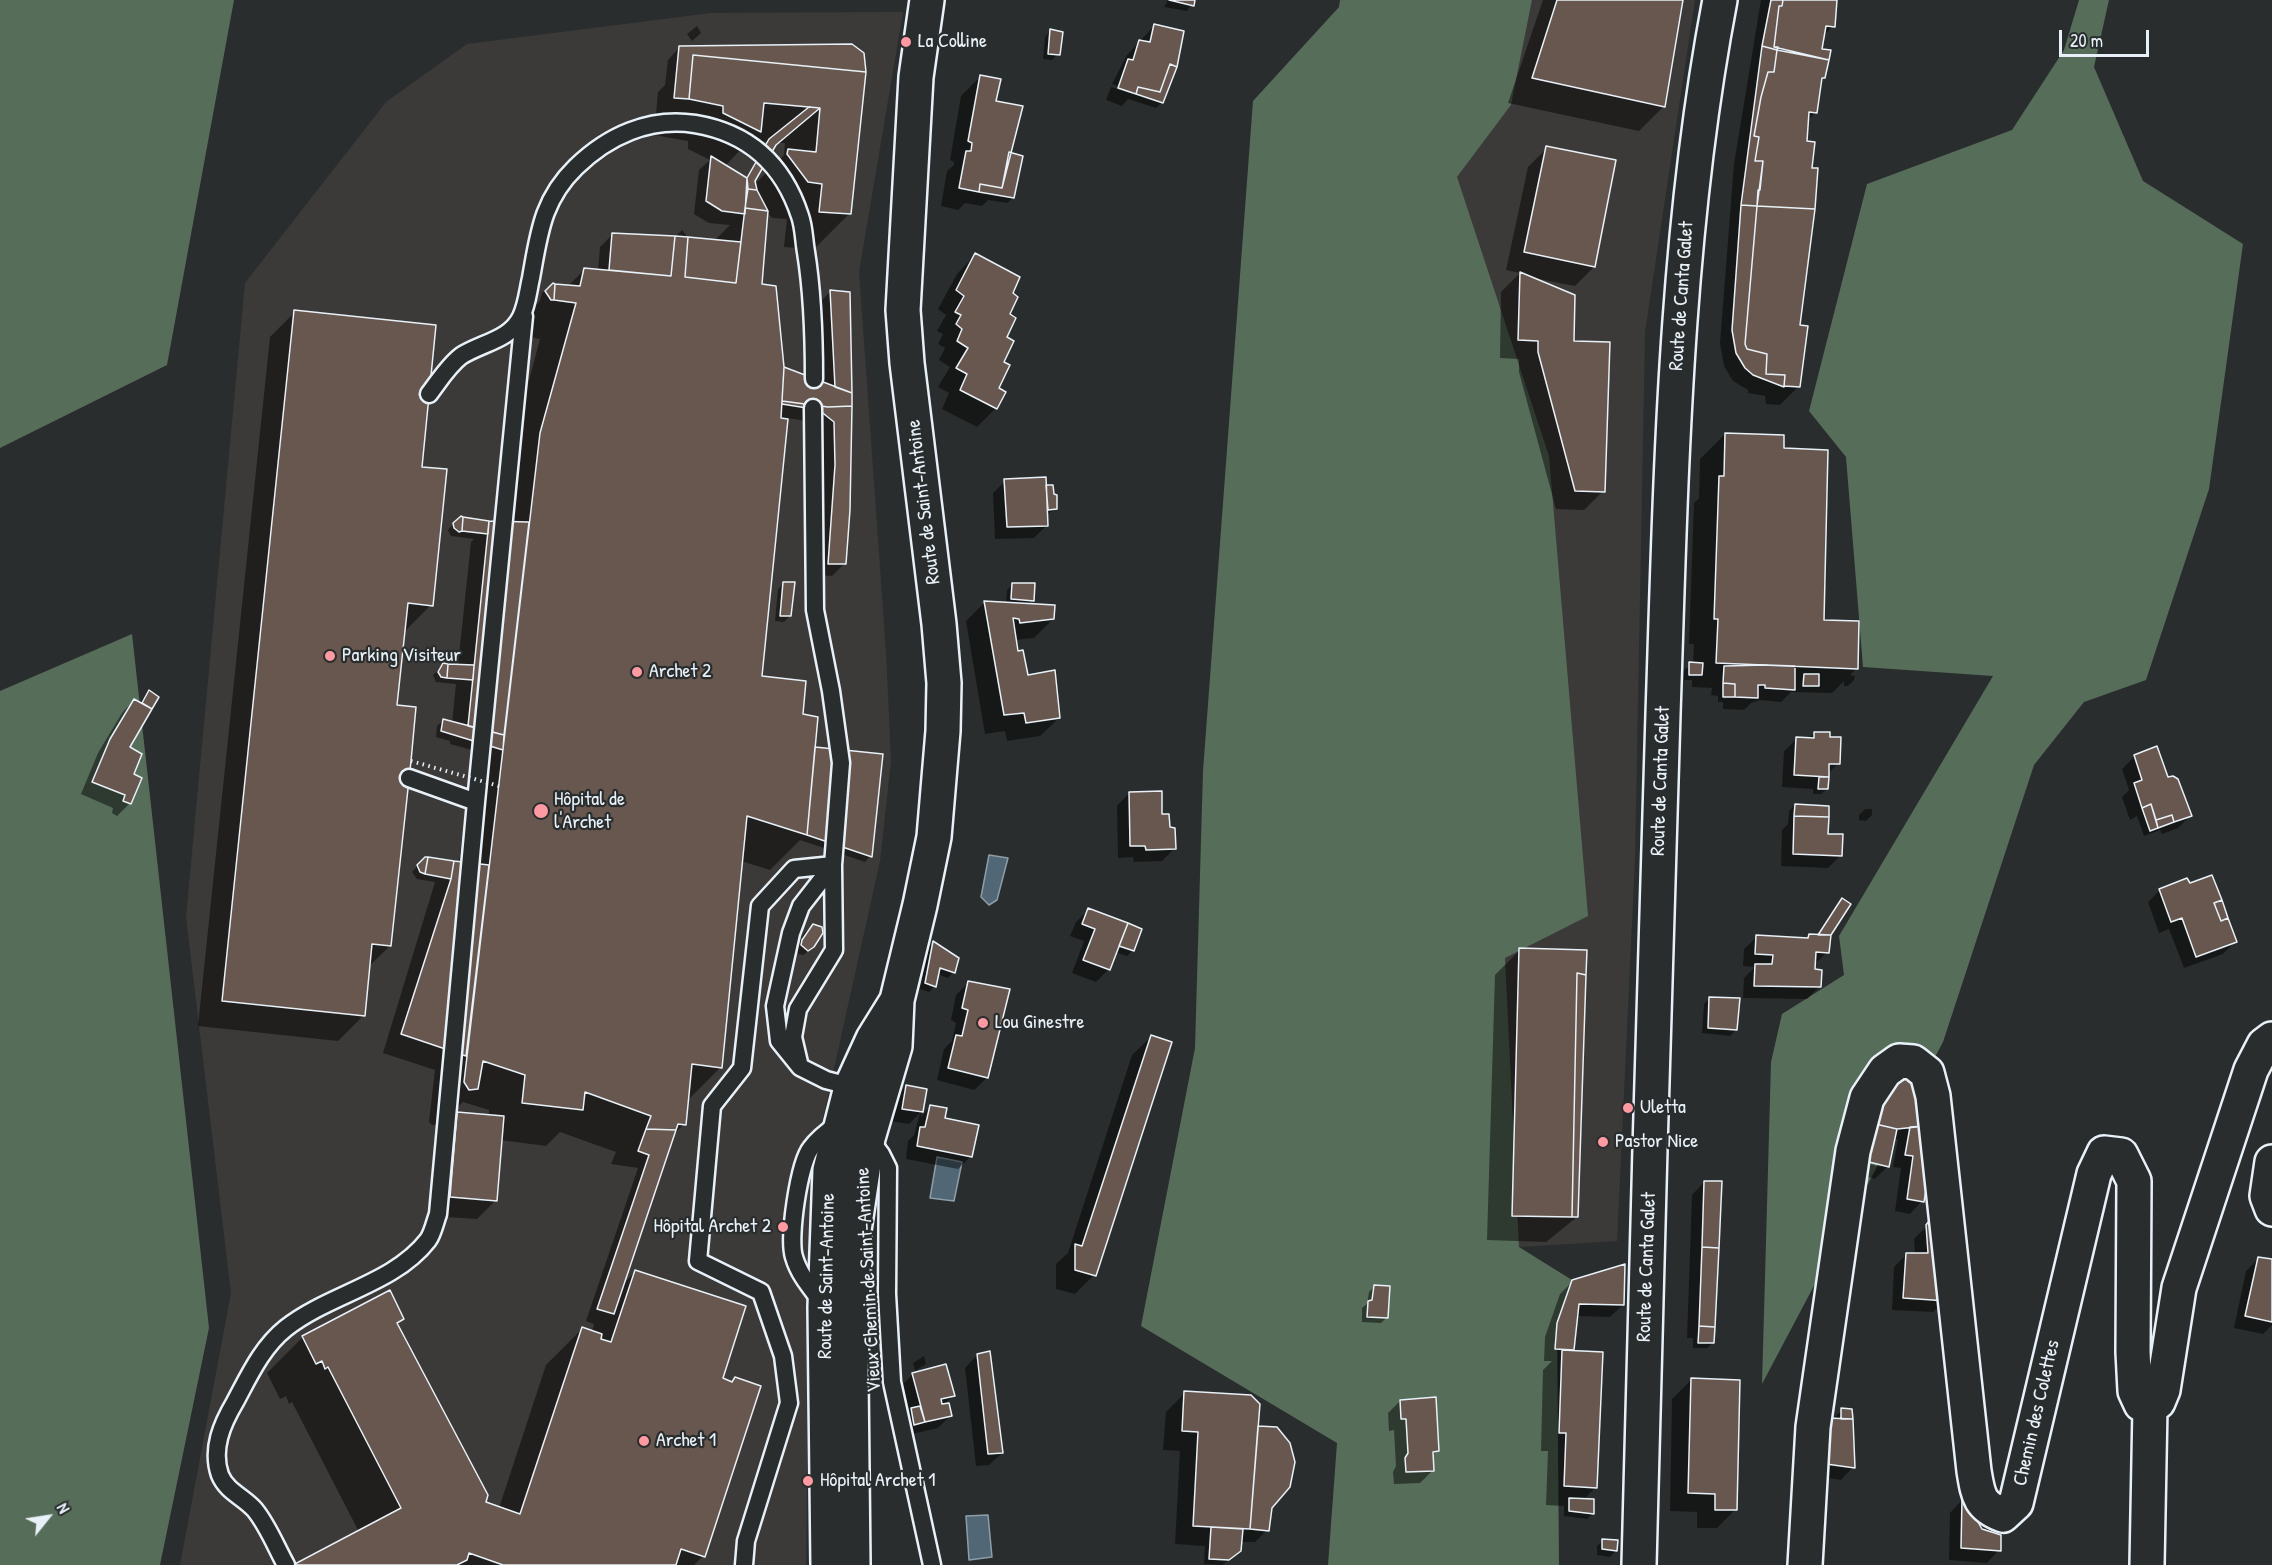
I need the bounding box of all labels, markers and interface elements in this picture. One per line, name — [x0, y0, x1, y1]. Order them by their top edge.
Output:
scale bar — [2062, 18, 2152, 56]
text: 20 m — [2070, 28, 2103, 53]
place label: La Colline — [918, 30, 987, 54]
marker: La Colline — [899, 35, 913, 49]
street label: Route de Canta Galet — [1665, 220, 1699, 372]
street label: Route de Saint-Antoine — [902, 418, 946, 586]
place label: Parking Visiteur — [342, 644, 461, 668]
marker: Parking Visiteur — [323, 649, 337, 663]
place label: Archet 2 — [649, 660, 711, 684]
marker: Archet 2 — [630, 665, 644, 679]
street label: Route de Canta Galet — [1646, 706, 1676, 856]
place label: Hôpital de l'Archet — [554, 788, 625, 835]
marker: Hôpital de l'Archet — [532, 802, 550, 820]
place label: Lou Ginestre — [995, 1011, 1084, 1035]
marker: Lou Ginestre — [976, 1016, 990, 1030]
place label: Uletta — [1640, 1096, 1686, 1120]
marker: Uletta — [1621, 1101, 1635, 1115]
place label: Pastor Nice — [1615, 1130, 1698, 1154]
marker: Pastor Nice — [1596, 1135, 1610, 1149]
street label: Vieux Chemin de Saint-Antoine — [851, 1167, 887, 1393]
street label: Route de Canta Galet — [1632, 1192, 1662, 1342]
street label: Route de Saint-Antoine — [814, 1193, 840, 1359]
place label: Hôpital Archet 2 — [653, 1215, 771, 1239]
marker: Hôpital Archet 2 — [776, 1220, 790, 1234]
street label: Chemin des Colettes — [2009, 1338, 2065, 1488]
place label: Archet 1 — [656, 1429, 716, 1453]
marker: Archet 1 — [637, 1434, 651, 1448]
place label: Hôpital Archet 1 — [820, 1469, 935, 1493]
marker: Hôpital Archet 1 — [801, 1474, 815, 1488]
north arrow — [18, 1487, 78, 1547]
text: N — [52, 1499, 75, 1517]

